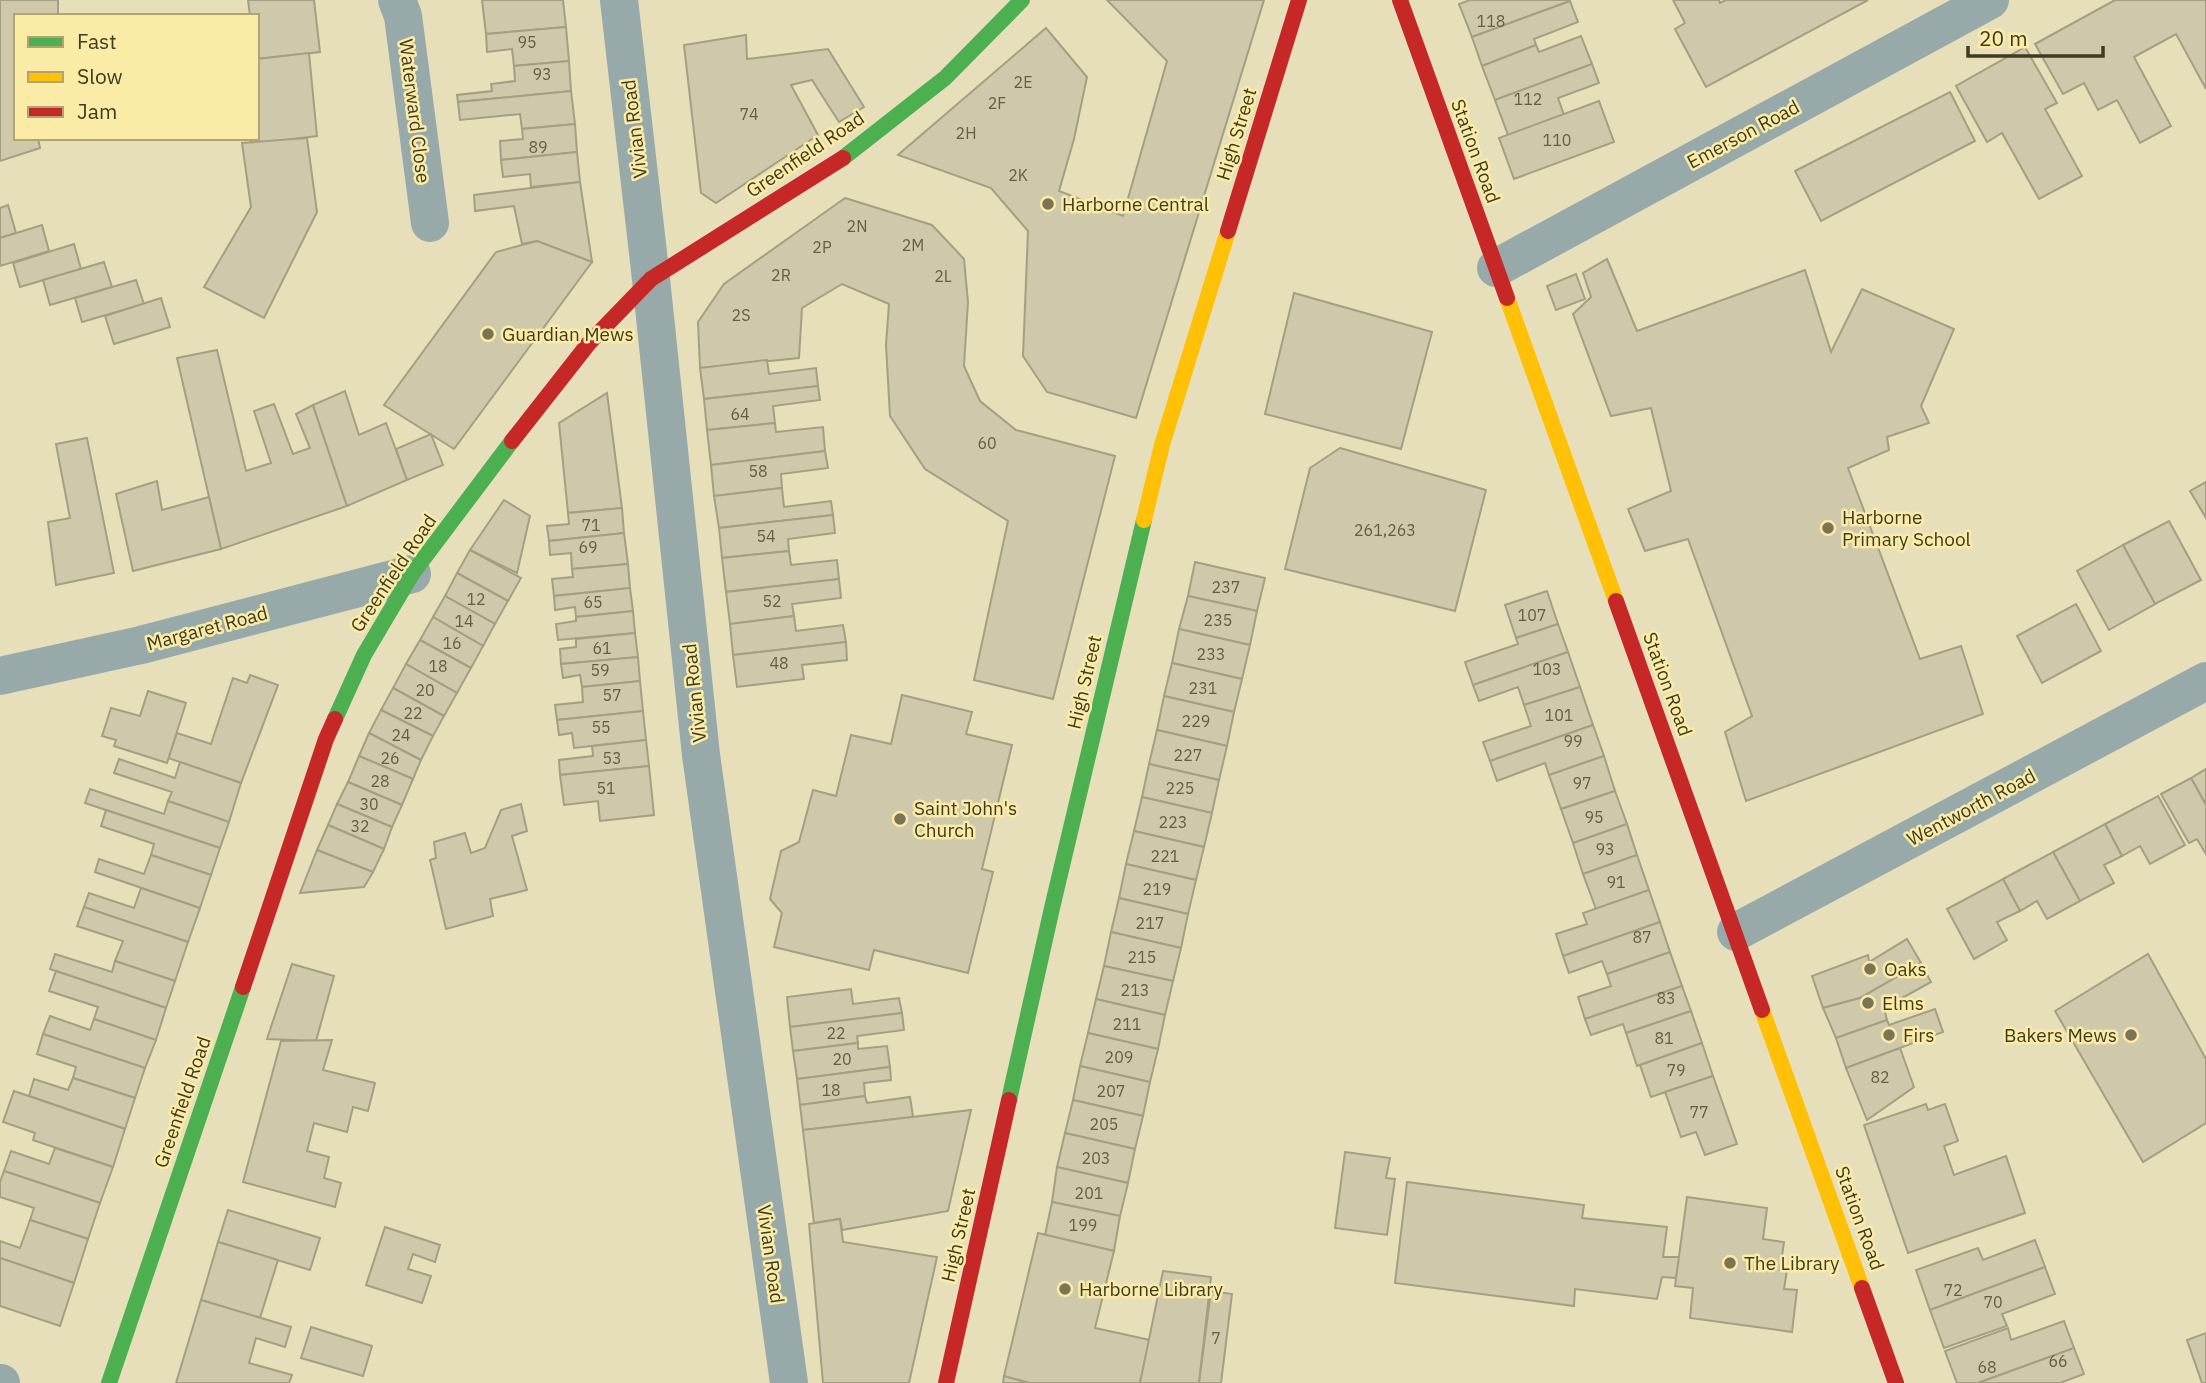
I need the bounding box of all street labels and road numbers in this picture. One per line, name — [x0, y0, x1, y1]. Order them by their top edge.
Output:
street label: Waterward Close — [394, 37, 436, 185]
street label: Vivian Road — [616, 78, 652, 180]
street label: High Street — [1211, 85, 1261, 183]
street label: Emerson Road — [1683, 94, 1803, 174]
street label: Station Road — [1446, 96, 1506, 206]
street label: Greenfield Road — [741, 106, 869, 202]
street label: Greenfield Road — [345, 509, 441, 637]
street label: Margaret Road — [144, 600, 270, 656]
street label: Station Road — [1638, 629, 1698, 739]
street label: High Street — [1062, 633, 1106, 731]
street label: Vivian Road — [677, 642, 711, 744]
street label: Wentworth Road — [1903, 763, 2039, 851]
street label: Greenfield Road — [148, 1033, 216, 1171]
street label: Station Road — [1830, 1163, 1890, 1273]
street label: High Street — [936, 1186, 980, 1284]
street label: Vivian Road — [752, 1203, 790, 1305]

